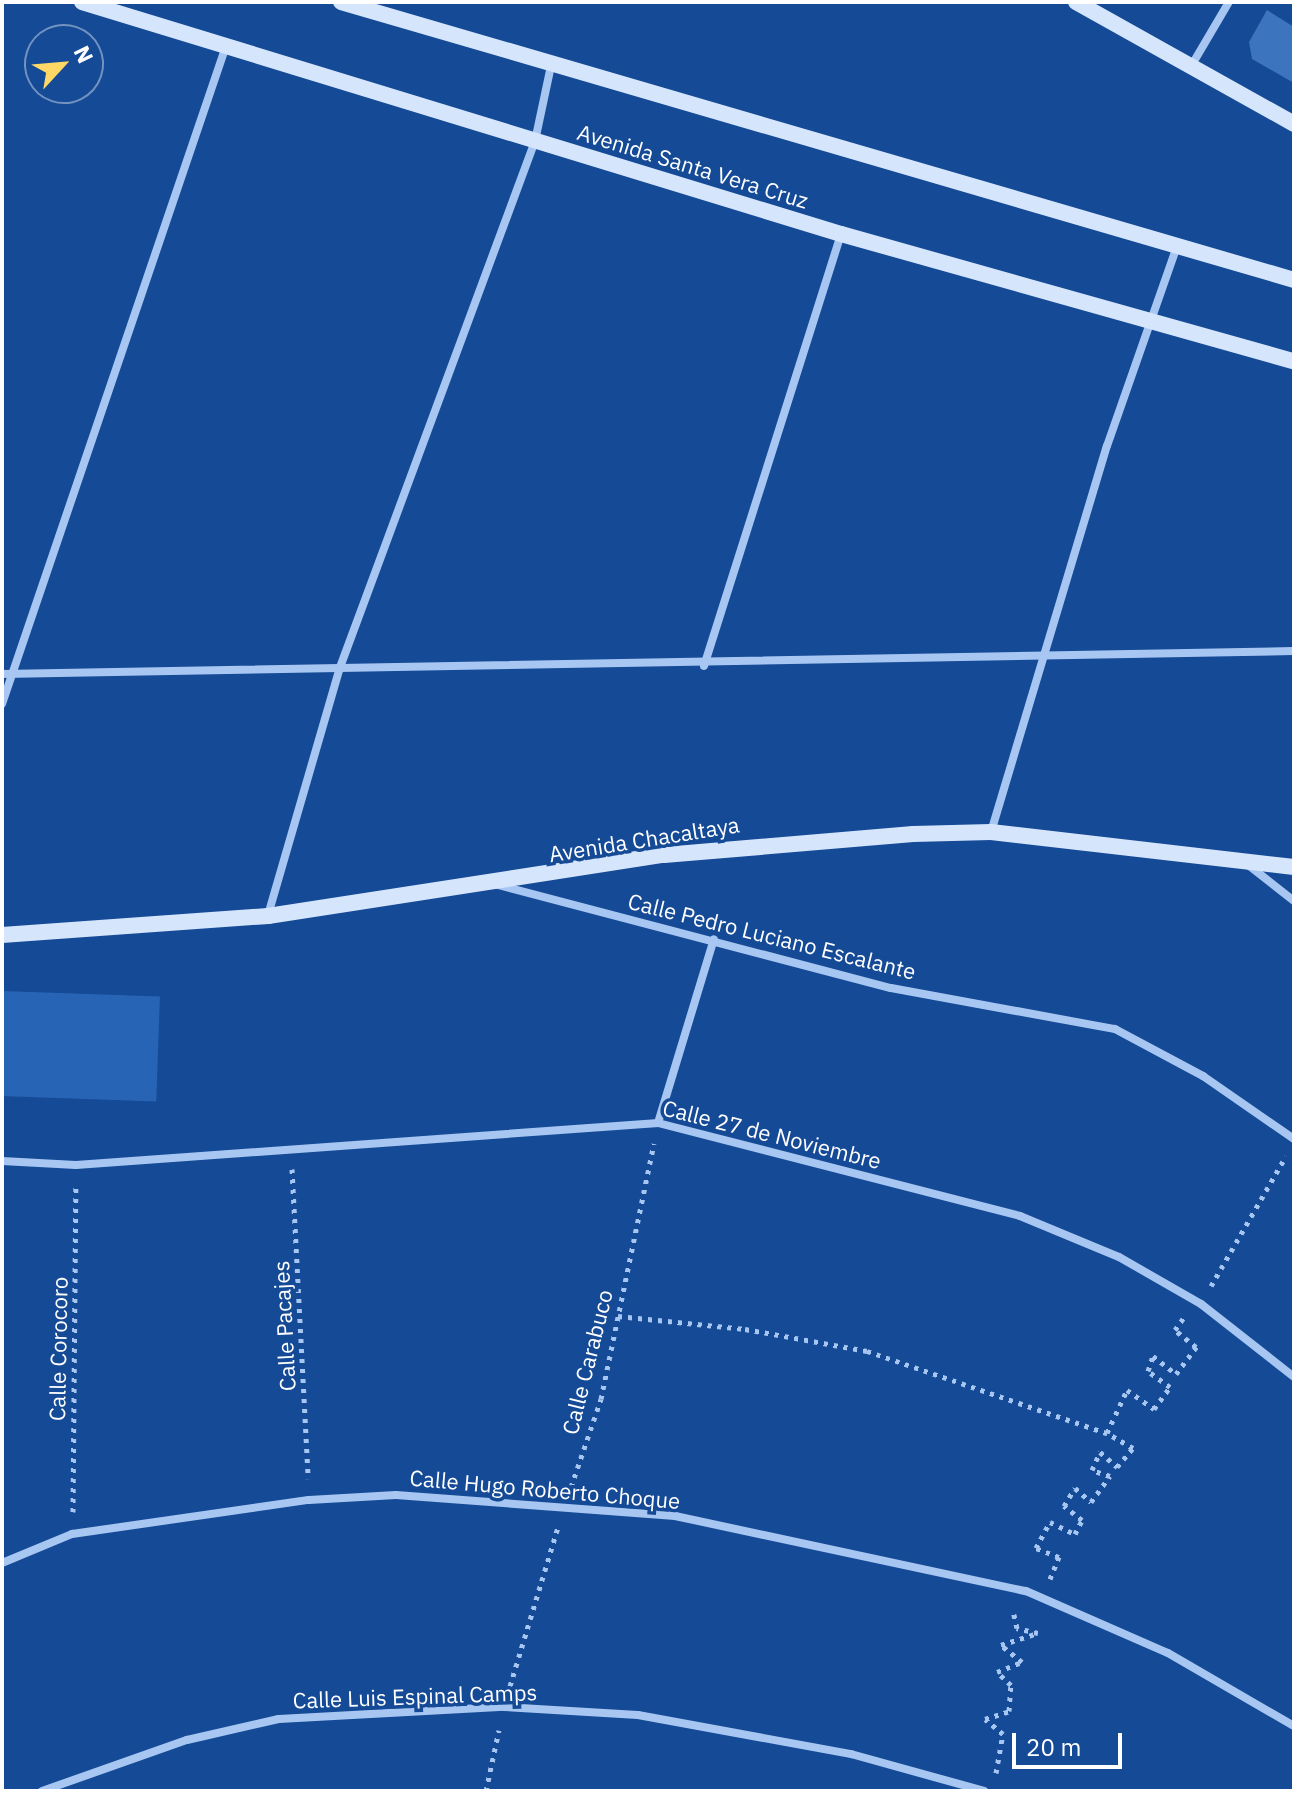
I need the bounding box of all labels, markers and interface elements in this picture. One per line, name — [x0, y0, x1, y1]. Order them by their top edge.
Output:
north arrow — [24, 24, 104, 104]
text: N — [68, 41, 101, 68]
street label: Avenida Santa Vera Cruz — [574, 118, 812, 214]
street label: Avenida Chacaltaya — [547, 811, 741, 867]
street label: Calle Pedro Luciano Escalante — [625, 887, 919, 985]
street label: Calle 27 de Noviembre — [660, 1094, 884, 1174]
street label: Calle Pacajes — [267, 1260, 301, 1392]
street label: Calle Corocoro — [44, 1277, 72, 1421]
street label: Calle Carabuco — [556, 1287, 618, 1437]
street label: Calle Hugo Roberto Choque — [409, 1464, 681, 1514]
street label: Calle Luis Espinal Camps — [292, 1679, 538, 1713]
scale bar — [1016, 1717, 1126, 1767]
text: 20 m — [1026, 1731, 1081, 1763]

